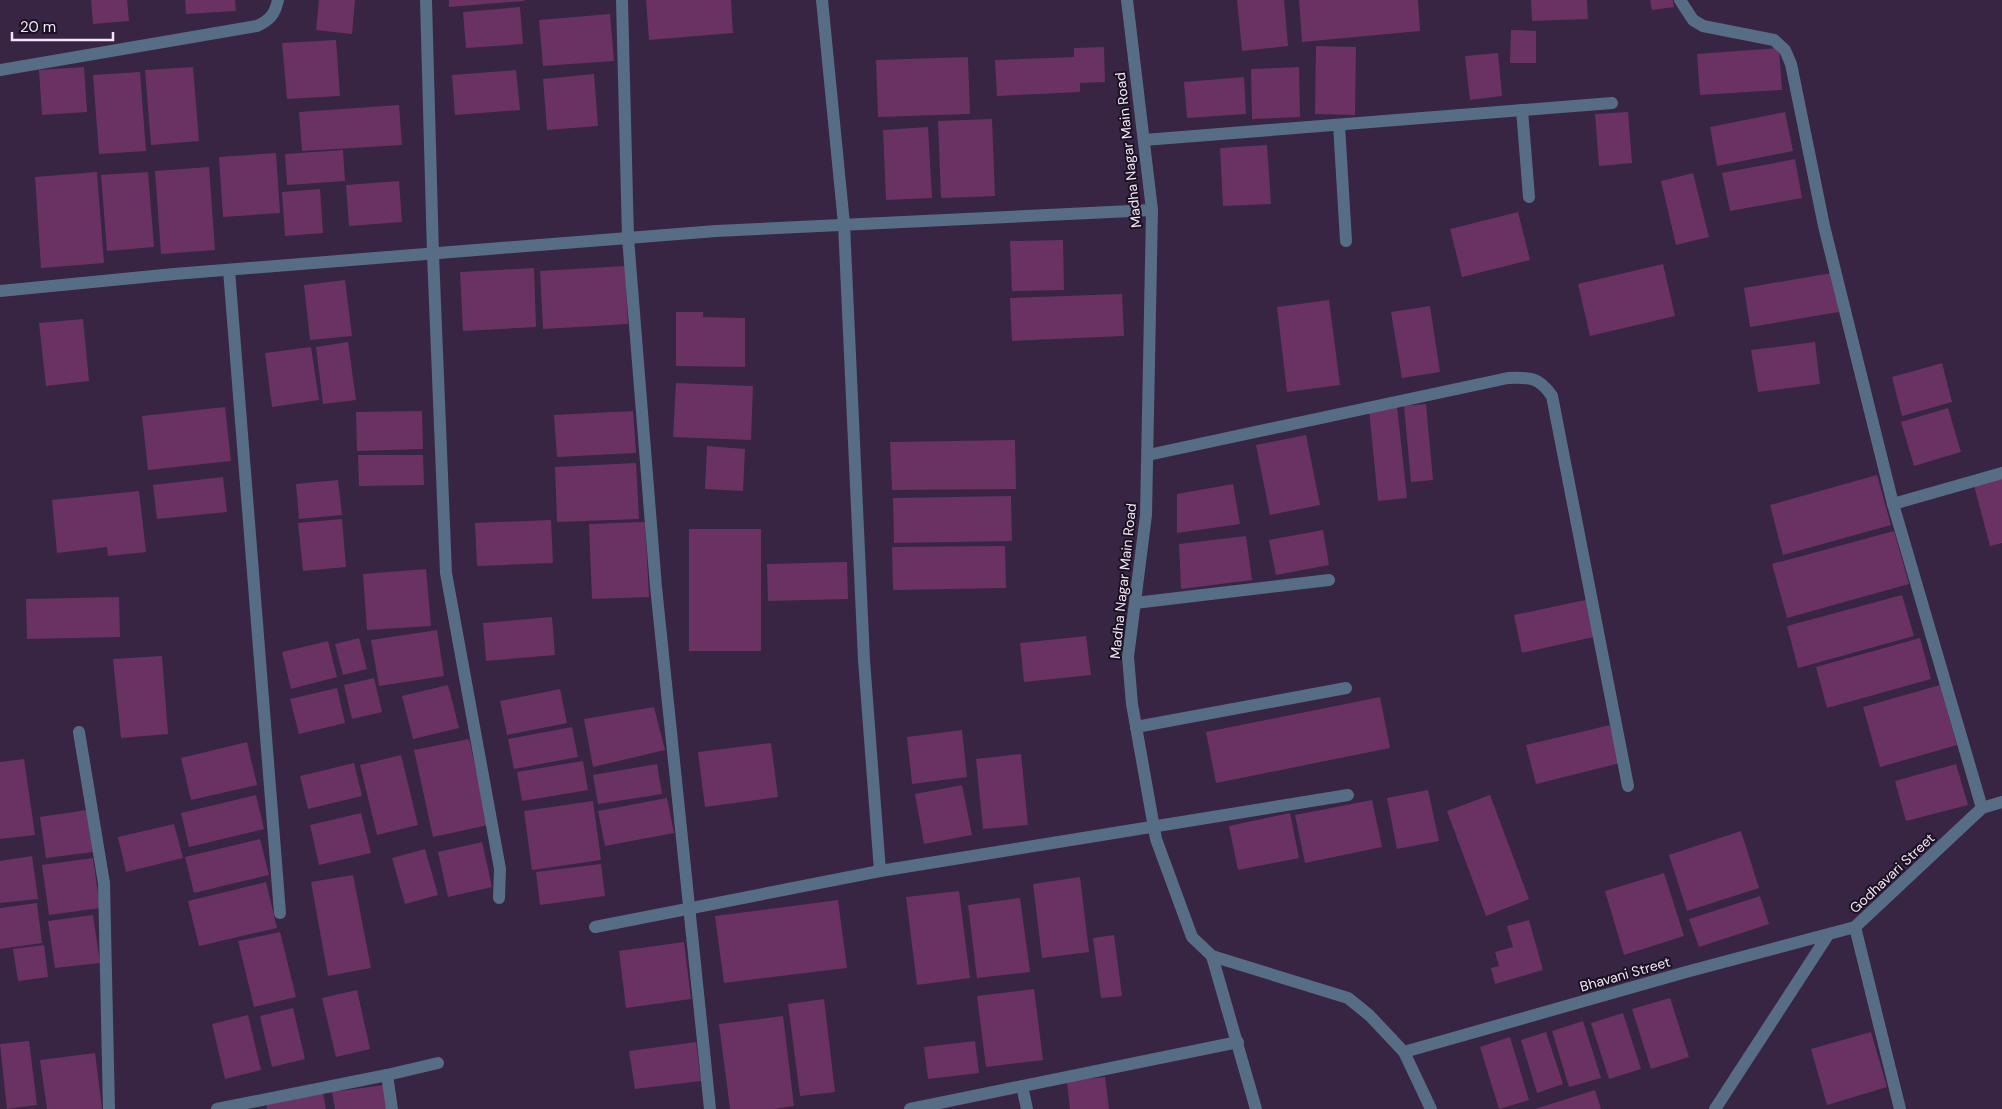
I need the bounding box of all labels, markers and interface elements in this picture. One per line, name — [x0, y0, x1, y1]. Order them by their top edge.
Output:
scale bar — [12, 10, 114, 42]
text: 20 m — [20, 17, 56, 37]
street label: Madha Nagar Main Road — [1111, 71, 1145, 229]
street label: Madha Nagar Main Road — [1106, 502, 1140, 660]
street label: Godhavari Street — [1846, 829, 1938, 917]
street label: Bhavani Street — [1578, 952, 1672, 996]

